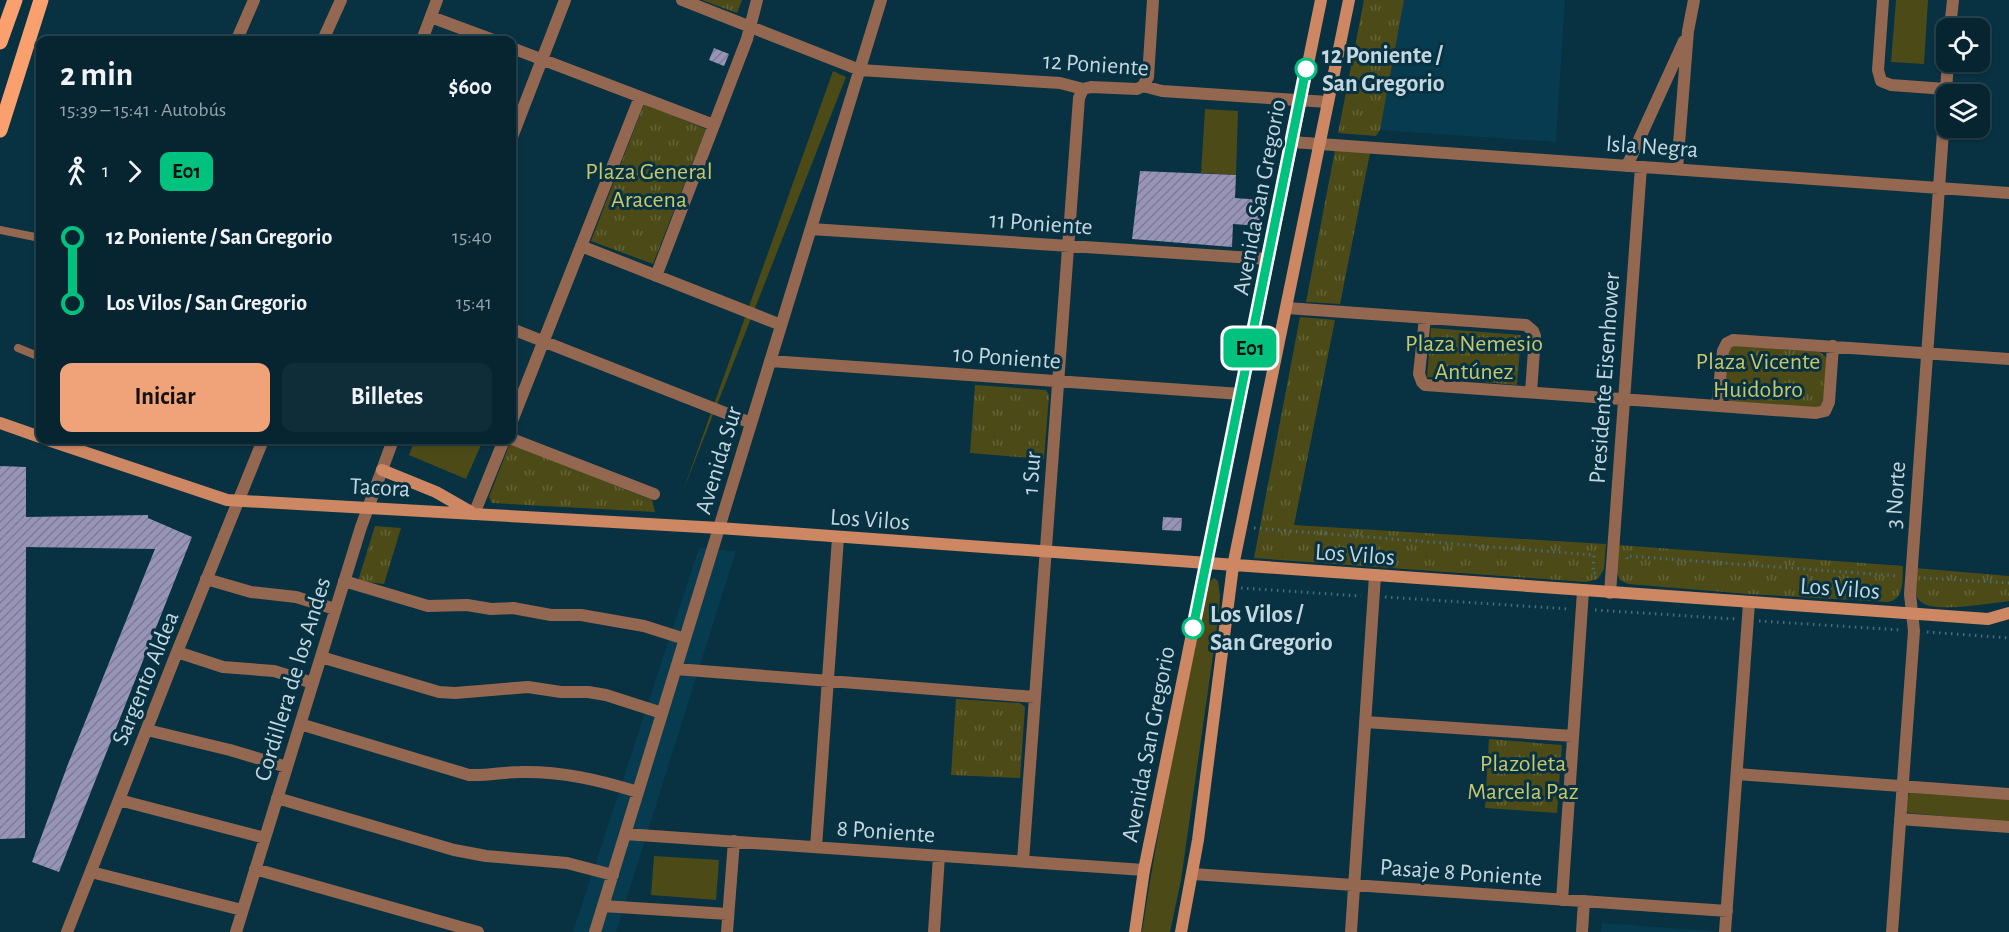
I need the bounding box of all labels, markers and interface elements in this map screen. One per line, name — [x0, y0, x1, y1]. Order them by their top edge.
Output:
map controls — [1936, 18, 1990, 138]
button: locate — [1936, 18, 1990, 72]
place label: 12 Poniente / San Gregorio — [1322, 44, 1445, 96]
street label: 12 Poniente — [1042, 49, 1150, 81]
marker: 12 Poniente / San Gregorio — [1295, 58, 1317, 80]
text: 2 min — [60, 59, 133, 92]
text: $600 — [449, 76, 492, 98]
button: layers — [1936, 84, 1990, 138]
street label: Avenida San Gregorio — [1229, 97, 1291, 297]
text: 15:39 – 15:41 · Autobús — [60, 100, 226, 120]
street label: Isla Negra — [1605, 132, 1699, 162]
icon: walk — [60, 155, 93, 188]
icon: forward — [118, 155, 151, 188]
park label: Plaza General Aracena — [585, 160, 713, 212]
text: 1 — [102, 161, 109, 181]
text: E01 — [172, 161, 201, 182]
street label: 11 Poniente — [988, 208, 1093, 240]
text: 12 Poniente / San Gregorio — [106, 226, 332, 248]
text: 15:40 — [452, 227, 492, 247]
street label: Presidente Eisenhower — [1586, 271, 1624, 485]
text: Los Vilos / San Gregorio — [106, 292, 307, 314]
text: 15:41 — [456, 293, 492, 313]
line badge: E01 — [1216, 328, 1284, 368]
park label: Plaza Nemesio Antúnez — [1405, 332, 1543, 384]
text: E01 — [1235, 338, 1265, 359]
street label: 10 Poniente — [952, 342, 1062, 374]
park label: Plaza Vicente Huidobro — [1696, 350, 1820, 402]
button: Iniciar — [60, 363, 270, 432]
button: Billetes — [282, 363, 492, 432]
street label: Avenida Sur — [691, 403, 747, 517]
street label: 1 Sur — [1019, 450, 1045, 496]
street label: 3 Norte — [1882, 461, 1910, 530]
street label: Tacora — [349, 474, 411, 502]
street label: Los Vilos — [829, 505, 911, 535]
street label: Los Vilos — [1314, 540, 1396, 570]
street label: Los Vilos — [1799, 574, 1881, 604]
street label: Cordillera de los Andes — [251, 575, 335, 784]
place label: Los Vilos / San Gregorio — [1210, 603, 1333, 655]
street label: Sargento Aldea — [108, 608, 184, 749]
marker: Los Vilos / San Gregorio — [1182, 617, 1204, 639]
street label: Avenida San Gregorio — [1118, 644, 1180, 844]
park label: Plazoleta Marcela Paz — [1467, 752, 1579, 804]
street label: 8 Poniente — [836, 817, 936, 847]
street label: Pasaje 8 Poniente — [1379, 855, 1543, 891]

